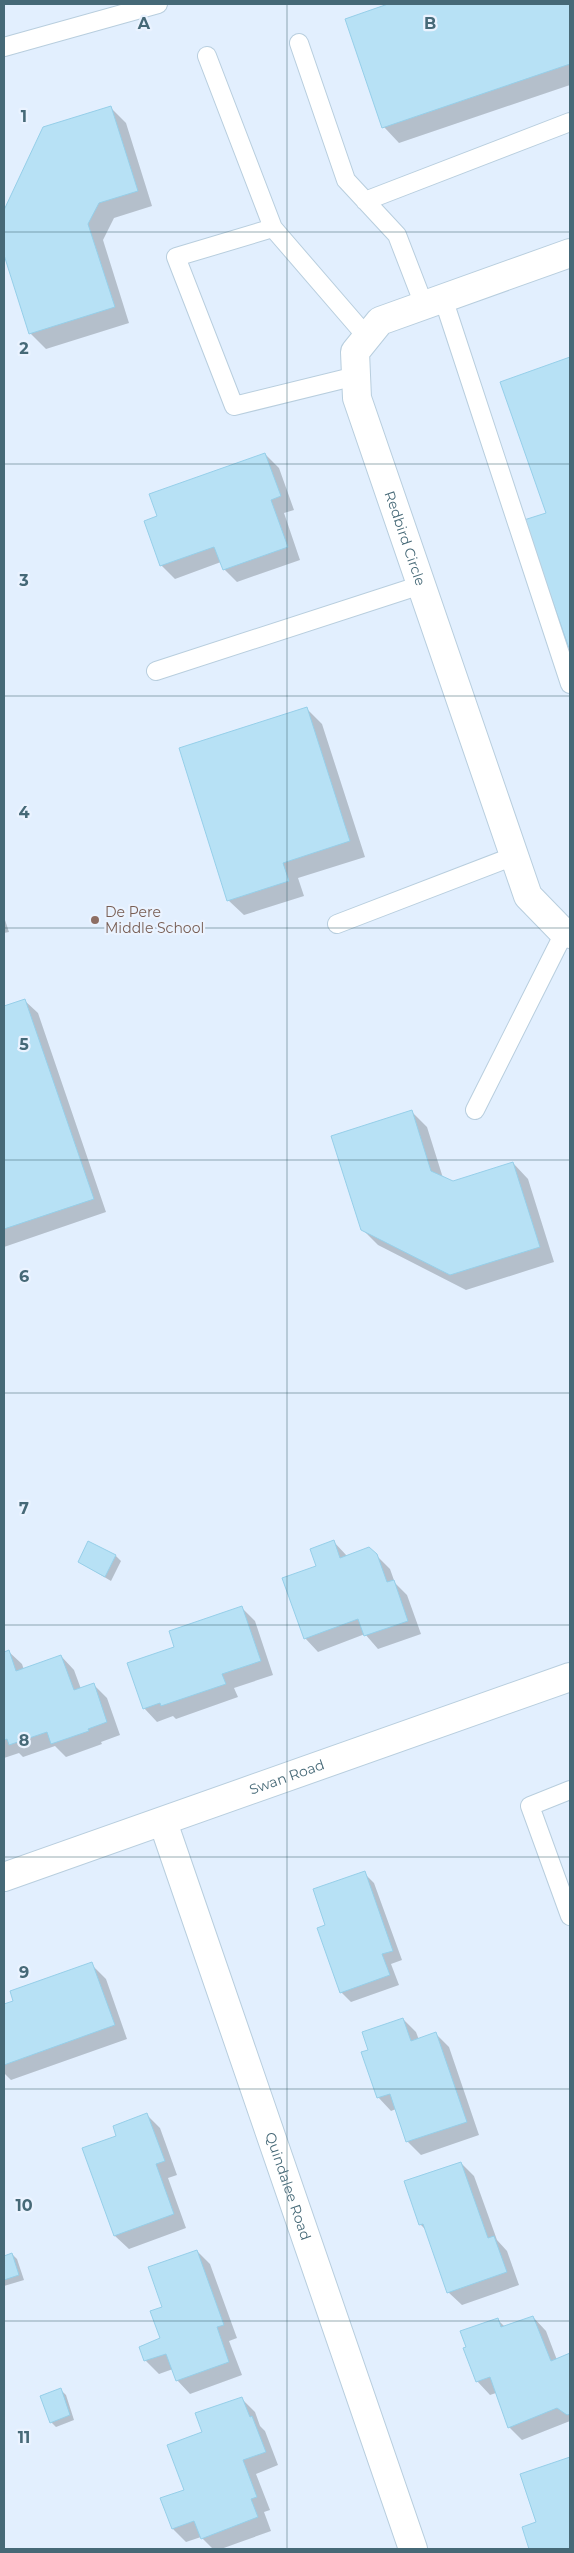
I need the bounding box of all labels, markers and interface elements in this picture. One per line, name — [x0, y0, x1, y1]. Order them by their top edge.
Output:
text: A — [137, 14, 151, 33]
text: B — [424, 14, 436, 33]
text: 1 — [21, 107, 27, 126]
text: 2 — [19, 339, 29, 358]
street label: Redbird Circle — [381, 488, 430, 588]
text: 3 — [18, 571, 29, 590]
text: 4 — [18, 803, 30, 822]
place label: De Pere Middle School — [105, 903, 204, 937]
marker: De Pere Middle School — [89, 914, 101, 926]
text: 5 — [19, 1035, 29, 1054]
text: 6 — [19, 1267, 29, 1286]
text: 7 — [19, 1499, 29, 1518]
text: 8 — [19, 1731, 29, 1750]
street label: Swan Road — [247, 1755, 327, 1799]
text: 9 — [19, 1963, 29, 1982]
street label: Quindalee Road — [261, 2130, 315, 2243]
text: 10 — [15, 2196, 33, 2215]
text: 11 — [18, 2428, 30, 2447]

